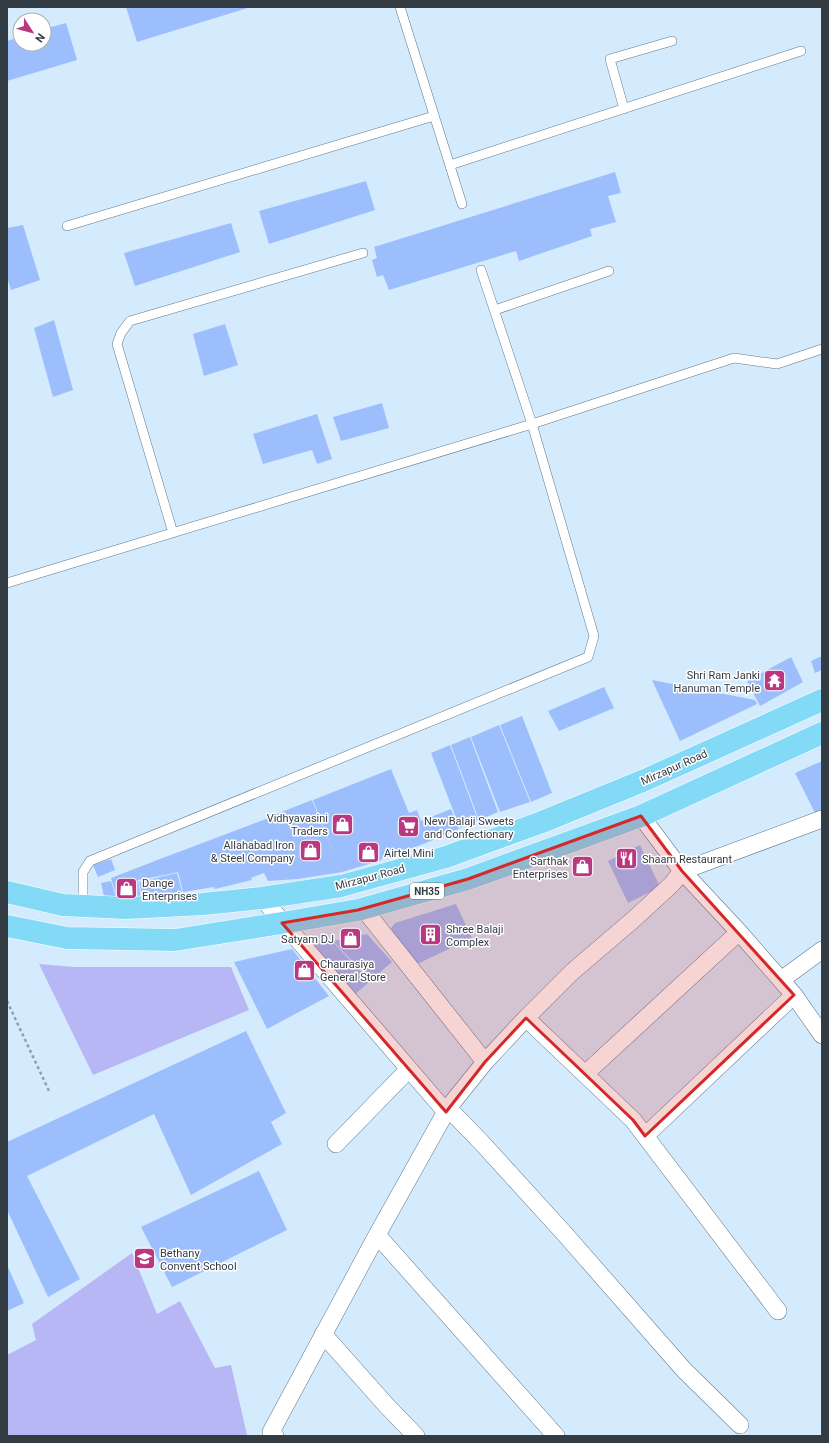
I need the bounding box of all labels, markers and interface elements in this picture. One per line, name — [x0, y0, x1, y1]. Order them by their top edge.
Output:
north arrow — [12, 12, 52, 52]
text: N — [32, 31, 47, 45]
temple icon: Shri Ram Janki Hanuman Temple — [762, 668, 788, 694]
place label: Shri Ram Janki Hanuman Temple — [674, 669, 760, 695]
street label: Mirzapur Road — [639, 747, 709, 788]
shop icon: Vidhyavasini Traders — [330, 811, 356, 837]
place label: Vidhyavasini Traders — [267, 812, 328, 838]
supermarket icon: New Balaji Sweets and Confectionary — [395, 814, 421, 840]
place label: New Balaji Sweets and Confectionary — [424, 815, 514, 841]
shop icon: Allahabad Iron & Steel Company — [297, 838, 323, 864]
place label: Allahabad Iron & Steel Company — [211, 839, 295, 865]
shop icon: Airtel Mini — [355, 840, 381, 866]
restaurant icon: Shaam Restaurant — [614, 846, 640, 872]
place label: Airtel Mini — [384, 847, 434, 860]
place label: Shaam Restaurant — [642, 853, 732, 866]
shop icon: Sarthak Enterprises — [570, 854, 596, 880]
place label: Sarthak Enterprises — [513, 855, 568, 881]
street label: Mirzapur Road — [334, 862, 406, 893]
shop icon: Dange Enterprises — [114, 876, 140, 902]
place label: Dange Enterprises — [142, 877, 198, 903]
road number: NH35 — [410, 883, 444, 899]
building icon: Shree Balaji Complex — [418, 922, 444, 948]
place label: Shree Balaji Complex — [446, 923, 503, 949]
shop icon: Satyam DJ — [337, 926, 363, 952]
place label: Satyam DJ — [281, 933, 334, 946]
shop icon: Chaurasiya General Store — [292, 957, 318, 983]
place label: Chaurasiya General Store — [320, 958, 386, 984]
school or university icon: Bethany Convent School — [132, 1246, 158, 1272]
place label: Bethany Convent School — [160, 1247, 237, 1273]

